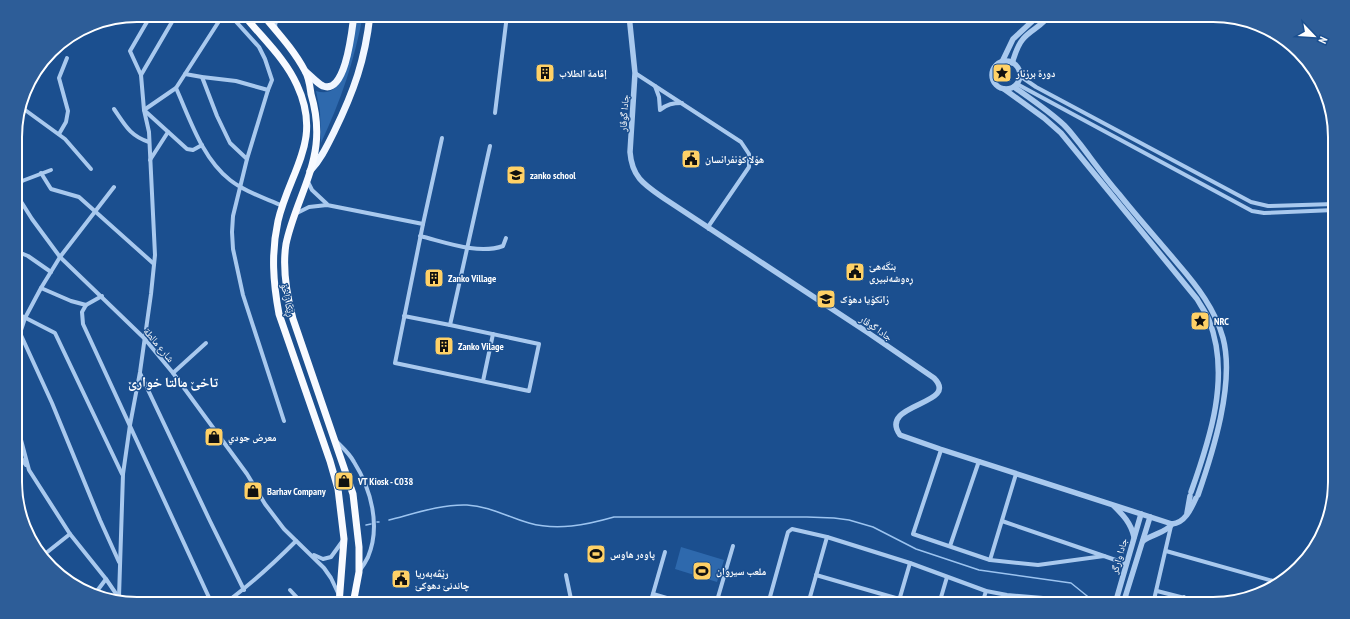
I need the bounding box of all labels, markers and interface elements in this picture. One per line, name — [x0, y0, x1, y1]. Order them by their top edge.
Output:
north arrow — [1294, 16, 1334, 56]
text: N — [1315, 35, 1331, 46]
building icon: إقامة الطلاب — [534, 62, 556, 84]
place icon: دورة برزنار — [991, 62, 1013, 84]
place label: إقامة الطلاب — [559, 67, 607, 80]
place label: دورة برزنار — [1015, 67, 1055, 80]
street label: جادا گوڤار — [616, 93, 632, 133]
public building icon: هۆلا كۆنفرانسان — [680, 148, 702, 170]
place label: هۆلا كۆنفرانسان — [705, 153, 764, 166]
school or university icon: zanko school — [505, 164, 527, 186]
place label: zanko school — [530, 169, 576, 182]
place label: بنگه‌هێ ڕه‌وشه‌نبیرى — [869, 260, 913, 285]
public building icon: بنگه‌هێ ڕه‌وشه‌نبیرى — [844, 261, 866, 283]
building icon: Zanko Village — [423, 267, 445, 289]
place label: Zanko Village — [448, 272, 496, 285]
street label: ڕێکا زاخۆ — [277, 282, 298, 318]
school or university icon: زانکۆیا دهۆک — [815, 288, 837, 310]
place label: زانکۆیا دهۆک — [840, 293, 889, 306]
place icon: NRC — [1189, 310, 1211, 332]
street label: جادا گوڤار — [856, 312, 895, 344]
place label: NRC — [1214, 315, 1229, 328]
street label: شارع مالطة — [141, 325, 177, 365]
building icon: Zanko Vilage — [433, 335, 455, 357]
place label: Zanko Vilage — [458, 340, 504, 353]
district label: تاخێ مالتا خوارێ — [128, 373, 218, 391]
shop icon: معرض جودي — [203, 426, 225, 448]
place label: معرض جودي — [228, 431, 277, 445]
shop icon: VT Kiosk - C038 — [333, 470, 355, 492]
place label: VT Kiosk - C038 — [357, 475, 413, 488]
shop icon: Barhav Company — [242, 480, 264, 502]
place label: Barhav Company — [267, 485, 327, 498]
street label: جادا وارگر — [1107, 536, 1130, 576]
sports icon: پاوەر هاوس — [585, 543, 607, 565]
place label: پاوەر هاوس — [610, 548, 656, 561]
sports icon: ملعب سيروان — [691, 560, 713, 582]
place label: ملعب سيروان — [716, 565, 767, 578]
place label: رێڤەبەریا چاندنێ دهوکێ — [415, 567, 470, 592]
public building icon: رێڤەبەریا چاندنێ دهوکێ — [390, 568, 412, 590]

